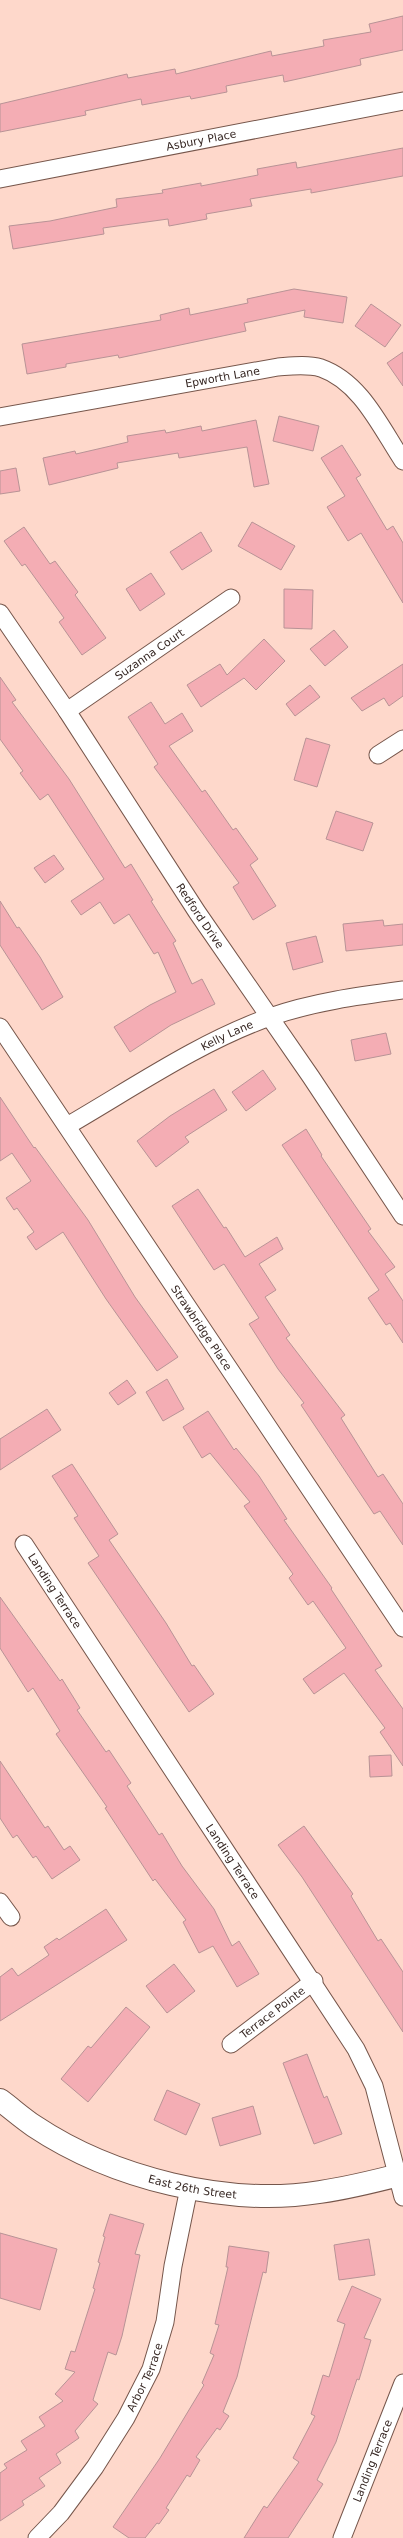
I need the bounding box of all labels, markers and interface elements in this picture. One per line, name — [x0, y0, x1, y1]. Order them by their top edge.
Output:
street label: Asbury Place — [165, 127, 238, 153]
street label: Epworth Lane — [184, 364, 261, 390]
street label: Suzanna Court — [112, 626, 187, 683]
street label: Redford Drive — [174, 881, 227, 951]
street label: Kelly Lane — [199, 1017, 255, 1053]
street label: Strawbridge Place — [168, 1283, 235, 1373]
street label: Landing Terrace — [25, 1551, 84, 1631]
street label: Landing Terrace — [203, 1821, 262, 1902]
street label: Terrace Pointe — [237, 1984, 307, 2042]
street label: East 26th Street — [147, 2172, 238, 2201]
street label: Arbor Terrace — [124, 2341, 165, 2414]
street label: Landing Terrace — [350, 2417, 395, 2504]

